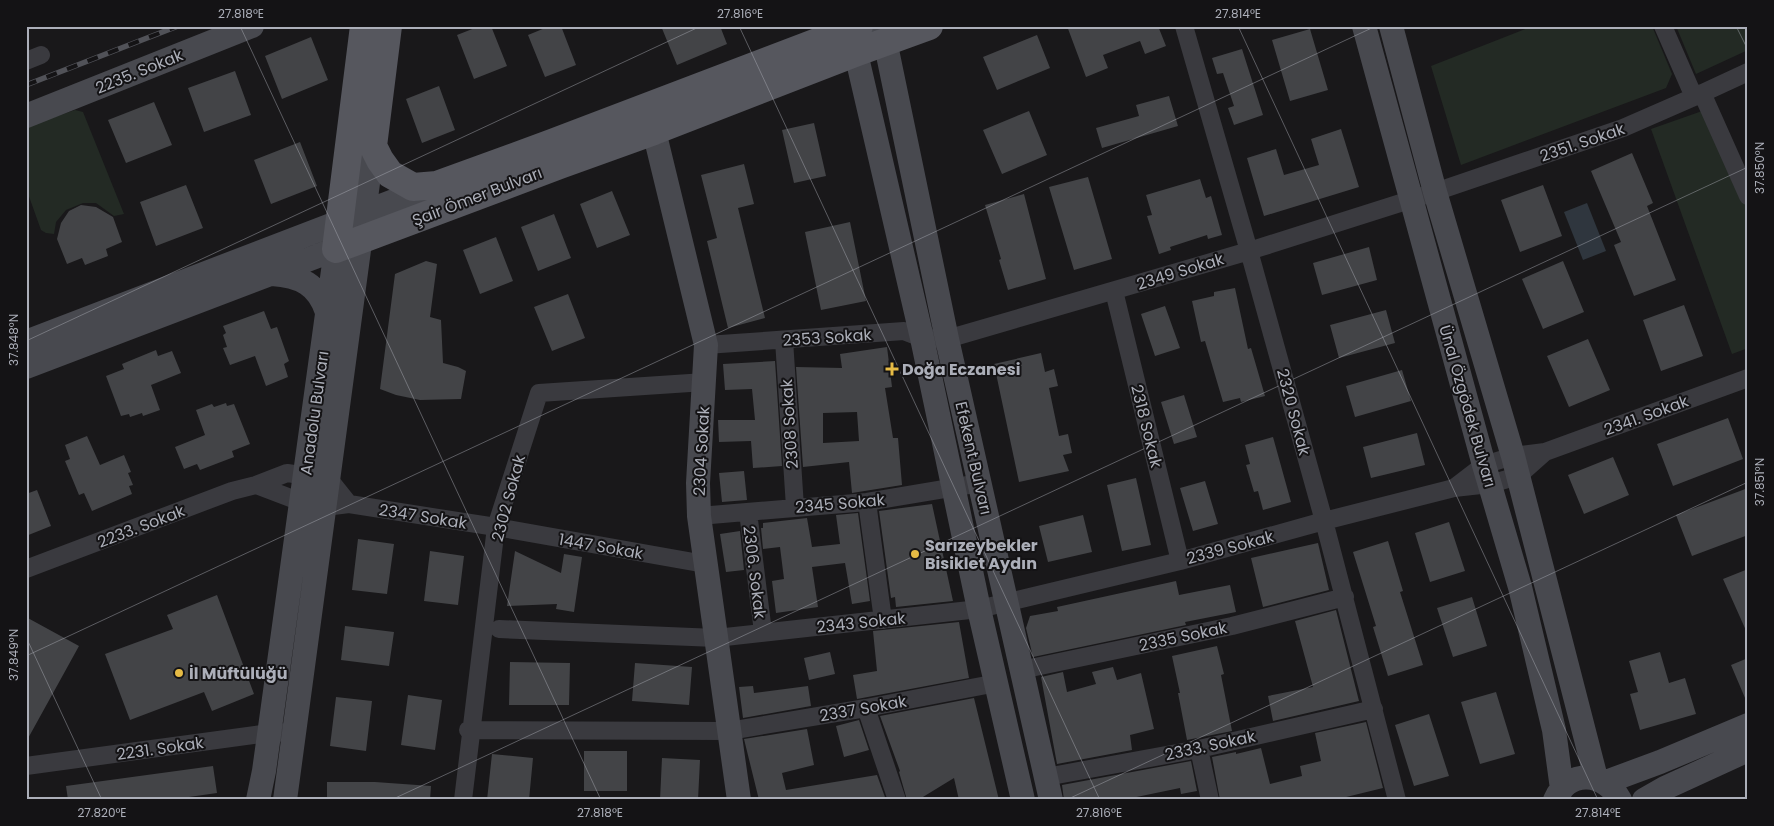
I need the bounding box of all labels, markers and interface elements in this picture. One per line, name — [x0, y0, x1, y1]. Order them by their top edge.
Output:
text: 27.818°E — [218, 5, 264, 22]
text: 27.816°E — [717, 5, 763, 22]
text: 27.814°E — [1215, 5, 1261, 22]
street label: 2235. Sokak — [92, 43, 187, 99]
street label: 2351. Sokak — [1537, 117, 1628, 168]
text: 37.850°N — [1751, 142, 1768, 194]
street label: Şair Ömer Bulvarı — [409, 161, 545, 232]
street label: 2349 Sokak — [1134, 247, 1227, 296]
text: 37.848°N — [5, 314, 22, 366]
street label: Ünal Özgödek Bulvarı — [1433, 322, 1502, 490]
street label: 2353 Sokak — [782, 323, 873, 352]
street label: Anadolu Bulvarı — [294, 350, 335, 477]
place label: Doğa Eczanesi — [902, 358, 1020, 381]
marker: Doğa Eczanesi — [886, 363, 898, 375]
street label: 2320 Sokak — [1271, 366, 1316, 459]
street label: 2308 Sokak — [775, 378, 804, 470]
street label: 2318 Sokak — [1125, 382, 1168, 471]
street label: 2341. Sokak — [1601, 389, 1692, 441]
street label: Efekent Bulvarı — [949, 399, 998, 517]
street label: 2304 Sokak — [688, 405, 715, 497]
street label: 2302 Sokak — [486, 451, 531, 544]
text: 37.851°N — [1751, 458, 1768, 506]
street label: 2345 Sokak — [794, 488, 887, 519]
street label: 2347 Sokak — [377, 498, 469, 535]
street label: 2233. Sokak — [94, 499, 189, 554]
street label: 2306. Sokak — [737, 524, 772, 621]
street label: 2339 Sokak — [1184, 525, 1277, 570]
street label: 1447 Sokak — [557, 528, 646, 565]
place label: Sarızeybekler Bisiklet Aydın — [925, 534, 1038, 575]
marker: Sarızeybekler Bisiklet Aydın — [909, 548, 921, 560]
street label: 2343 Sokak — [815, 606, 907, 639]
street label: 2335 Sokak — [1137, 616, 1230, 657]
text: 37.849°N — [5, 629, 22, 681]
place label: İl Müftülüğü — [189, 662, 288, 685]
marker: İl Müftülüğü — [173, 667, 185, 679]
street label: 2337 Sokak — [818, 689, 909, 727]
street label: 2333. Sokak — [1163, 725, 1258, 766]
street label: 2231. Sokak — [115, 731, 206, 766]
text: 27.820°E — [77, 804, 127, 821]
text: 27.818°E — [577, 804, 623, 821]
text: 27.816°E — [1076, 804, 1122, 821]
text: 27.814°E — [1575, 804, 1621, 821]

